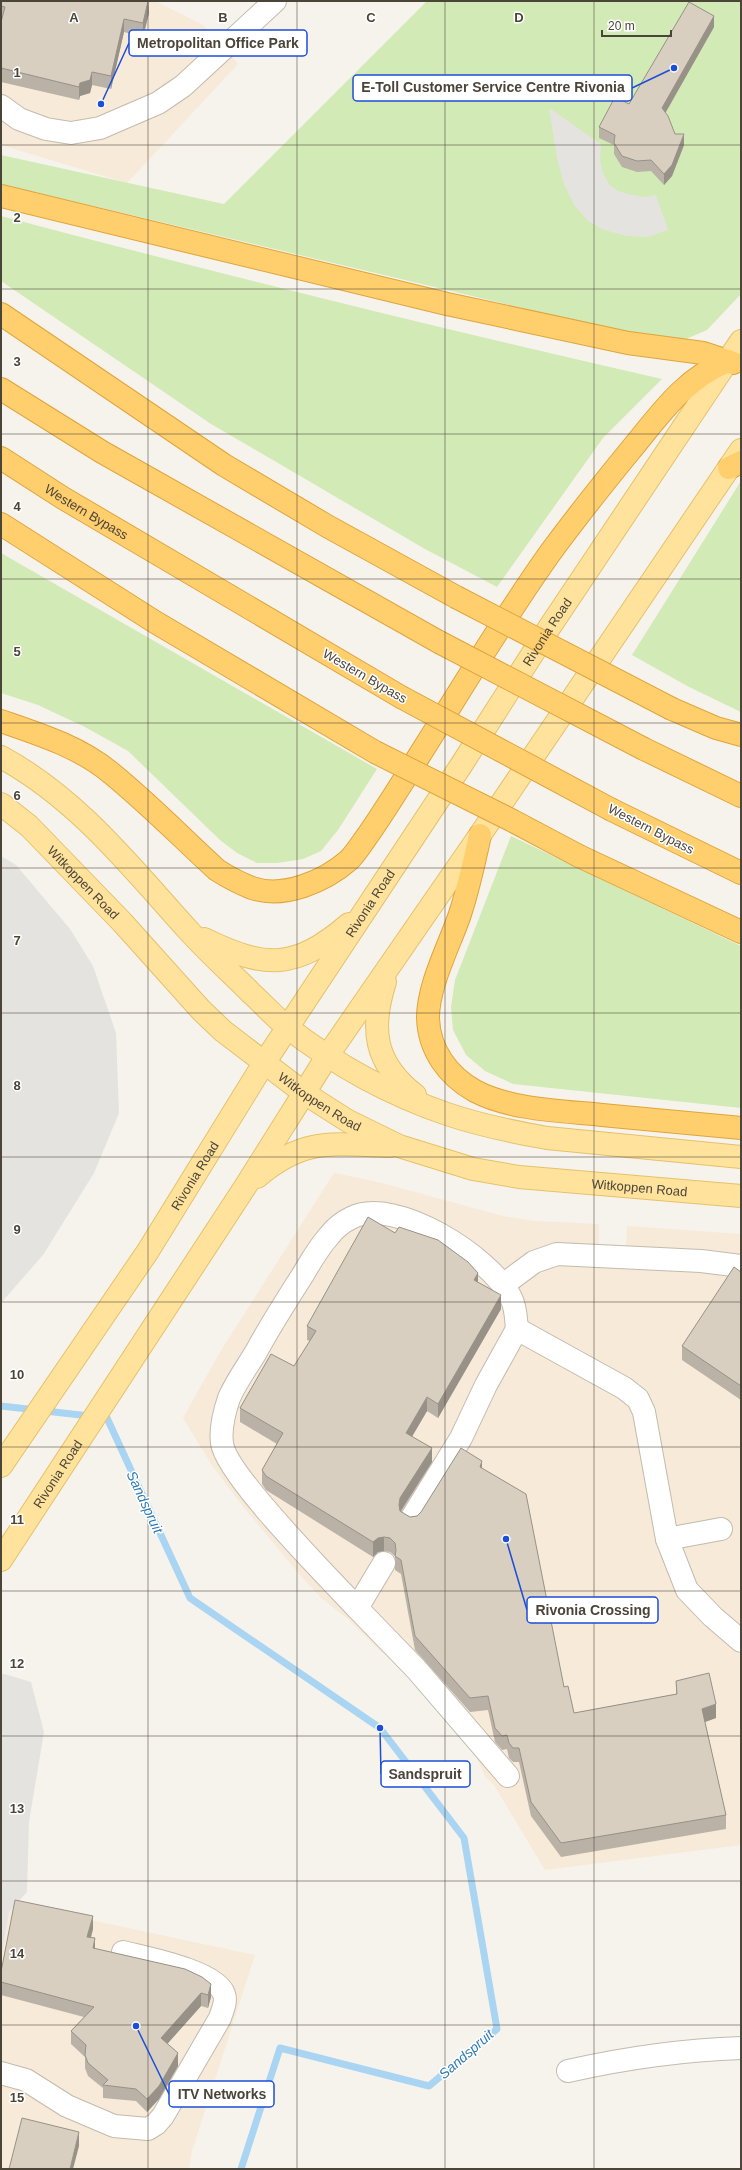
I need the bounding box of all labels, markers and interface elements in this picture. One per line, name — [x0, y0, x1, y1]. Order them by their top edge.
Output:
text: A — [69, 10, 79, 25]
text: B — [218, 10, 228, 25]
text: C — [366, 10, 376, 25]
text: D — [514, 10, 524, 25]
scale bar — [602, 12, 671, 38]
text: 20 m — [608, 19, 635, 33]
callout: Metropolitan Office Park — [129, 30, 307, 56]
text: Metropolitan Office Park — [137, 35, 299, 51]
text: 1 — [13, 65, 21, 80]
callout: E-Toll Customer Service Centre Rivonia — [353, 75, 632, 101]
text: E-Toll Customer Service Centre Rivonia — [361, 79, 625, 95]
text: 2 — [13, 210, 21, 225]
text: 3 — [13, 354, 21, 369]
street label: Western Bypass — [42, 481, 131, 542]
text: 4 — [13, 499, 21, 514]
street label: Rivonia Road — [519, 595, 574, 669]
text: 5 — [13, 644, 21, 659]
street label: Western Bypass — [320, 646, 410, 706]
text: 6 — [13, 788, 21, 803]
street label: Western Bypass — [606, 801, 697, 857]
street label: Witkoppen Road — [45, 843, 122, 922]
street label: Rivonia Road — [342, 867, 398, 940]
text: 7 — [13, 933, 21, 948]
street label: Witkoppen Road — [276, 1069, 364, 1134]
text: 8 — [13, 1078, 21, 1093]
street label: Rivonia Road — [168, 1138, 221, 1213]
street label: Witkoppen Road — [591, 1176, 688, 1199]
text: 9 — [13, 1222, 21, 1237]
text: 10 — [10, 1367, 24, 1382]
street label: Rivonia Road — [30, 1437, 85, 1511]
water label: Sandspruit — [124, 1468, 167, 1537]
text: 11 — [10, 1512, 24, 1527]
callout: Rivonia Crossing — [527, 1597, 658, 1623]
text: Rivonia Crossing — [535, 1602, 651, 1618]
text: 12 — [10, 1656, 24, 1671]
callout: Sandspruit — [381, 1761, 470, 1787]
text: Sandspruit — [388, 1766, 462, 1782]
text: 13 — [10, 1801, 24, 1816]
text: 14 — [10, 1946, 25, 1961]
water label: Sandspruit — [435, 2025, 497, 2082]
callout: ITV Networks — [169, 2081, 274, 2107]
text: ITV Networks — [178, 2086, 267, 2102]
text: 15 — [10, 2090, 24, 2105]

